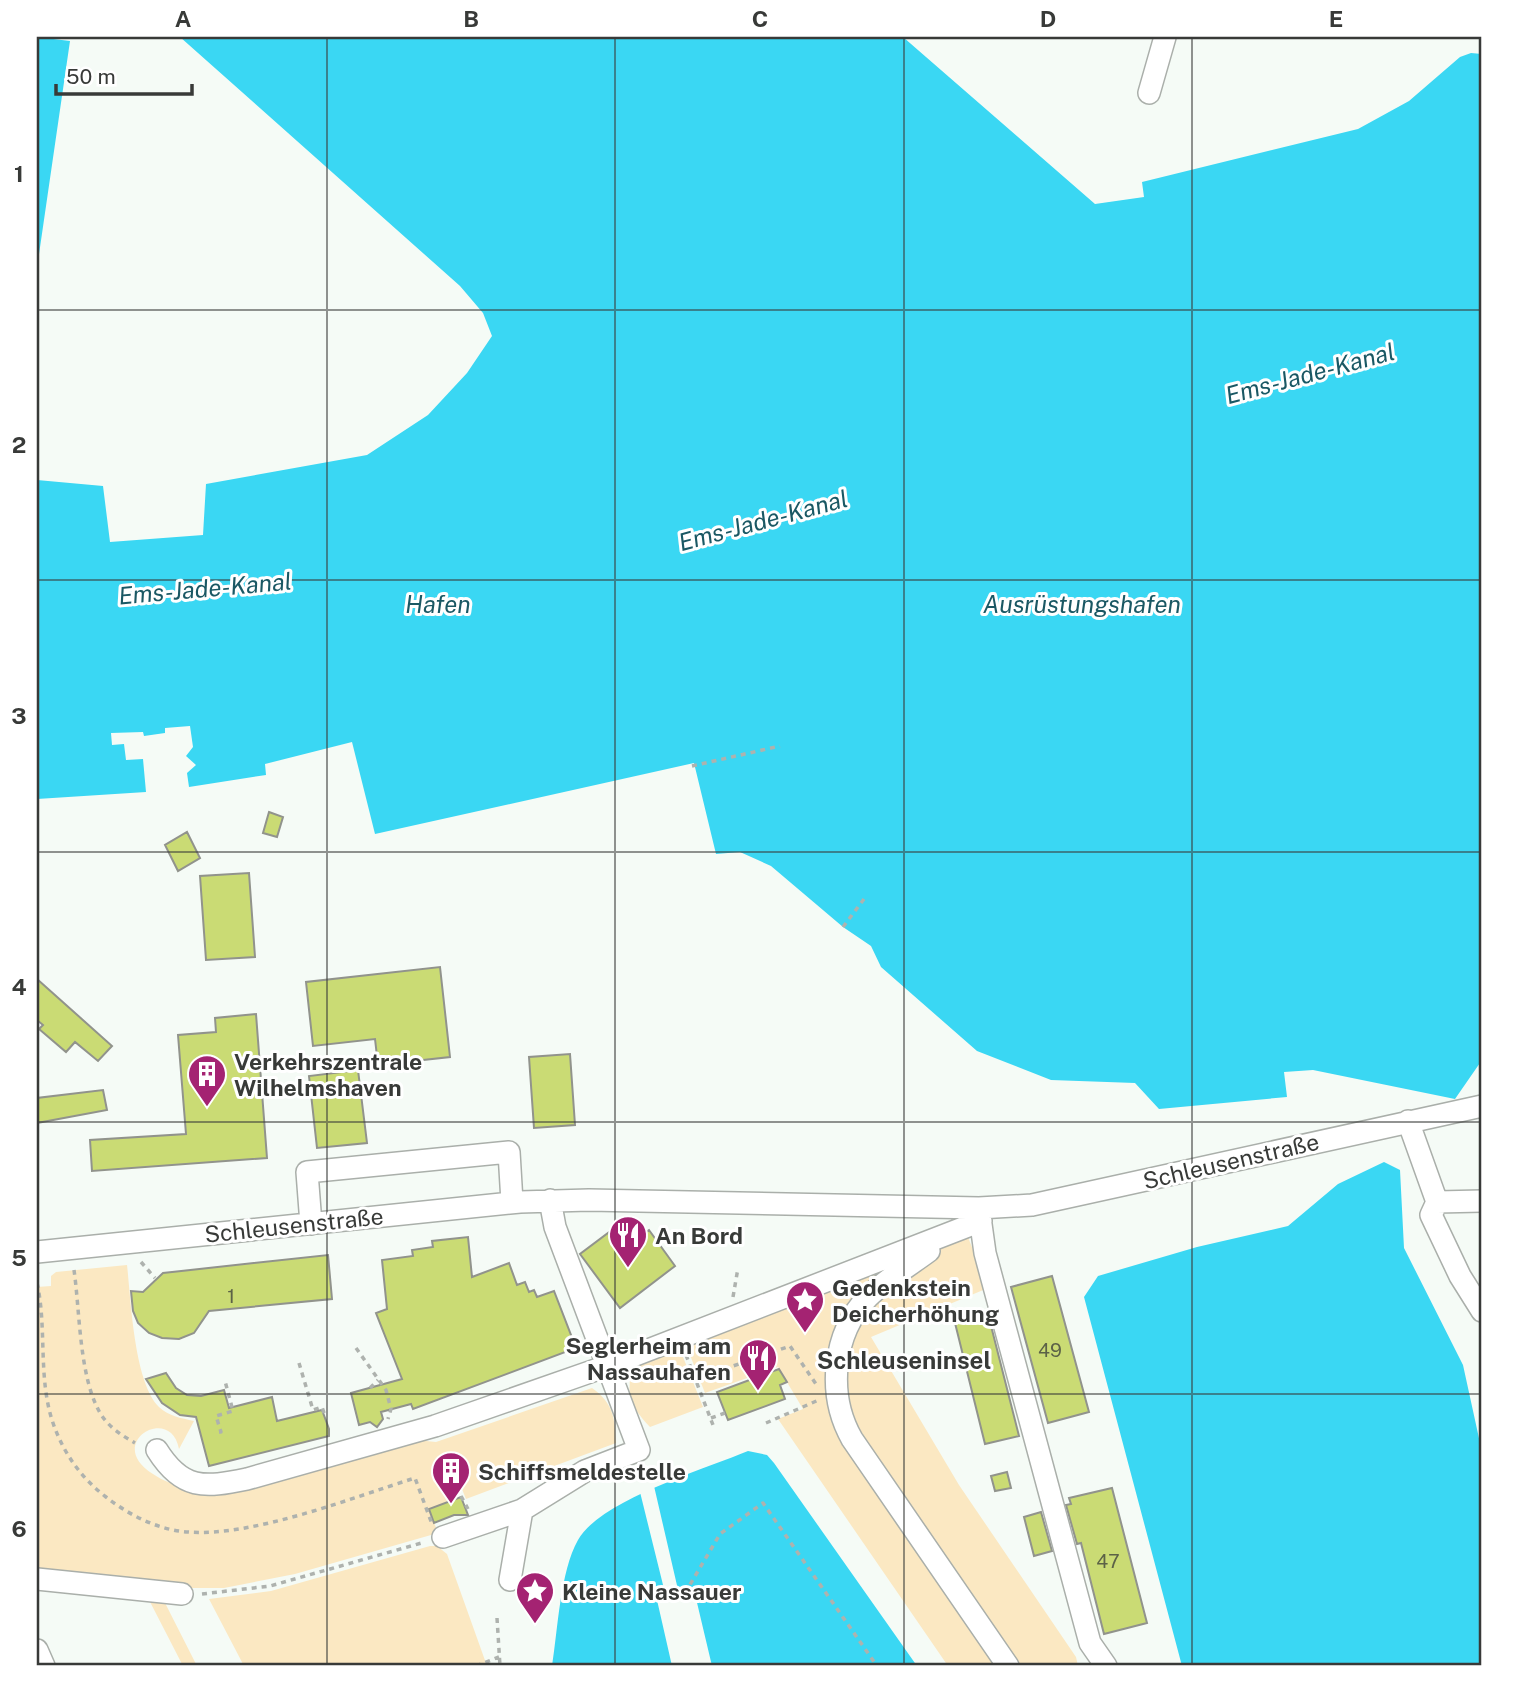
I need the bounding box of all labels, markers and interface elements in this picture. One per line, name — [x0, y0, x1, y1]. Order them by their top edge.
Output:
text: A — [175, 5, 192, 32]
text: B — [463, 5, 479, 32]
text: C — [752, 5, 768, 32]
text: D — [1040, 5, 1056, 32]
text: E — [1329, 5, 1343, 32]
scale bar — [56, 52, 192, 96]
text: 50 m — [66, 64, 116, 89]
text: 1 — [14, 160, 24, 187]
water label: Ems-Jade-Kanal — [1222, 337, 1398, 409]
text: 2 — [12, 431, 26, 458]
water label: Ems-Jade-Kanal — [675, 484, 851, 556]
water label: Ems-Jade-Kanal — [117, 566, 293, 610]
water label: Hafen — [405, 590, 471, 618]
water label: Ausrüstungshafen — [983, 590, 1181, 618]
text: 3 — [11, 702, 27, 729]
text: 4 — [11, 973, 27, 1000]
place label: Verkehrszentrale Wilhelmshaven — [234, 1048, 422, 1101]
building icon: Verkehrszentrale Wilhelmshaven — [186, 1053, 228, 1108]
street label: Schleusenstraße — [1140, 1128, 1322, 1194]
street label: Schleusenstraße — [203, 1202, 385, 1248]
restaurant icon: An Bord — [607, 1214, 649, 1269]
place label: An Bord — [655, 1222, 743, 1249]
text: 5 — [11, 1244, 27, 1271]
place label: Gedenkstein Deicherhöhung — [832, 1274, 999, 1327]
place icon: Gedenkstein Deicherhöhung — [784, 1279, 826, 1334]
house number: 1 — [227, 1285, 235, 1307]
place label: Seglerheim am Nassauhafen — [566, 1332, 731, 1385]
restaurant icon: Seglerheim am Nassauhafen — [737, 1337, 779, 1392]
house number: 49 — [1038, 1339, 1062, 1361]
district label: Schleuseninsel — [817, 1346, 991, 1374]
building icon: Schiffsmeldestelle — [430, 1450, 472, 1505]
place label: Schiffsmeldestelle — [478, 1458, 686, 1485]
text: 6 — [11, 1515, 27, 1542]
house number: 47 — [1096, 1550, 1120, 1572]
place icon: Kleine Nassauer — [514, 1570, 556, 1625]
place label: Kleine Nassauer — [562, 1578, 741, 1605]

